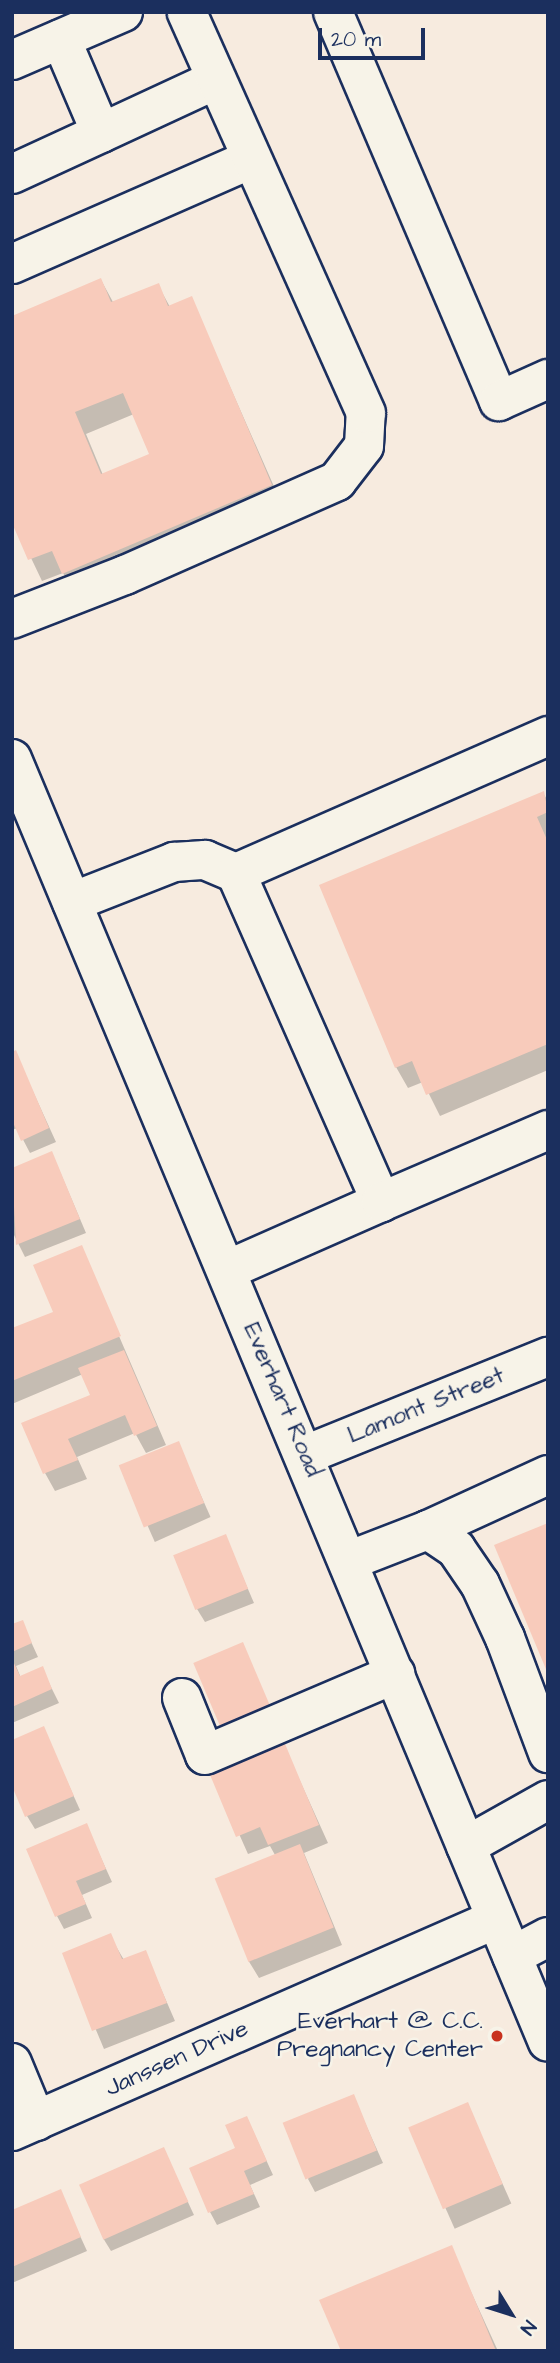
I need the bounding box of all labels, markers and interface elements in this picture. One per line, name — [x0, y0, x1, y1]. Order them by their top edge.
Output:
scale bar — [322, 14, 429, 58]
text: 20 m — [331, 25, 381, 54]
street label: Everhart Road — [237, 1319, 327, 1481]
street label: Lamont Street — [343, 1361, 509, 1451]
place label: Everhart @ C.C. Pregnancy Center — [277, 2008, 483, 2064]
street label: Janssen Drive — [101, 2015, 253, 2103]
marker: Everhart @ C.C. Pregnancy Center — [489, 2028, 505, 2044]
north arrow — [476, 2279, 546, 2349]
text: N — [514, 2314, 542, 2340]

